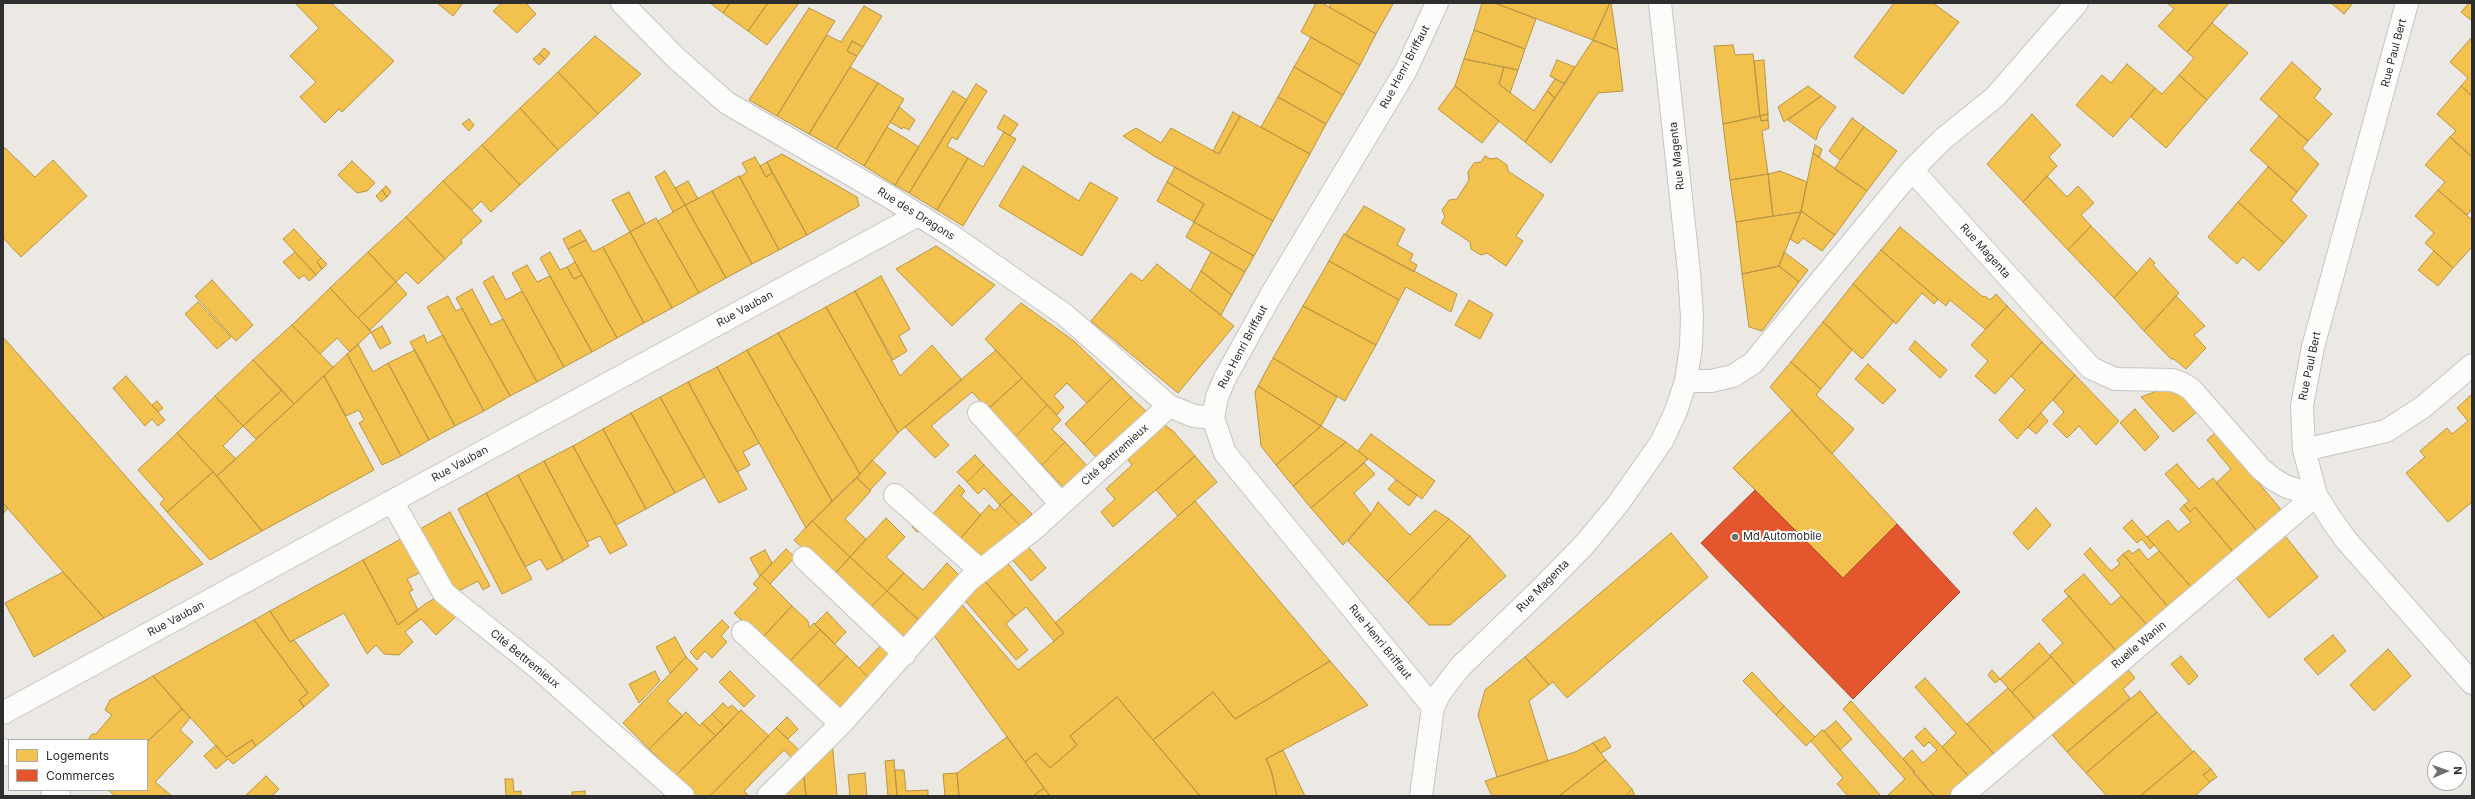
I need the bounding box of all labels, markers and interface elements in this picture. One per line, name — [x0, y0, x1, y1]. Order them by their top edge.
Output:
street label: Rue Paul Bert — [2379, 17, 2409, 89]
street label: Rue Henri Briffaut — [1378, 23, 1432, 111]
street label: Rue Magenta — [1667, 121, 1687, 191]
street label: Rue des Dragons — [875, 185, 957, 243]
street label: Rue Magenta — [1957, 221, 2013, 281]
street label: Rue Vauban — [715, 288, 775, 330]
street label: Rue Henri Briffaut — [1216, 303, 1270, 391]
street label: Rue Paul Bert — [2296, 330, 2324, 402]
street label: Cité Bettremieux — [1079, 421, 1151, 489]
street label: Rue Vauban — [430, 443, 490, 485]
place label: Md Automobile — [1743, 530, 1822, 544]
marker: Md Automobile — [1730, 532, 1740, 542]
street label: Rue Magenta — [1514, 557, 1572, 615]
street label: Rue Vauban — [145, 599, 207, 639]
street label: Rue Henri Briffaut — [1346, 602, 1414, 682]
street label: Ruelle Wanin — [2109, 618, 2169, 672]
street label: Cité Bettremieux — [487, 627, 563, 691]
legend — [8, 739, 148, 791]
text: Logements — [46, 748, 109, 763]
north arrow — [2427, 751, 2467, 791]
text: N — [2451, 766, 2465, 775]
text: Commerces — [46, 768, 114, 783]

